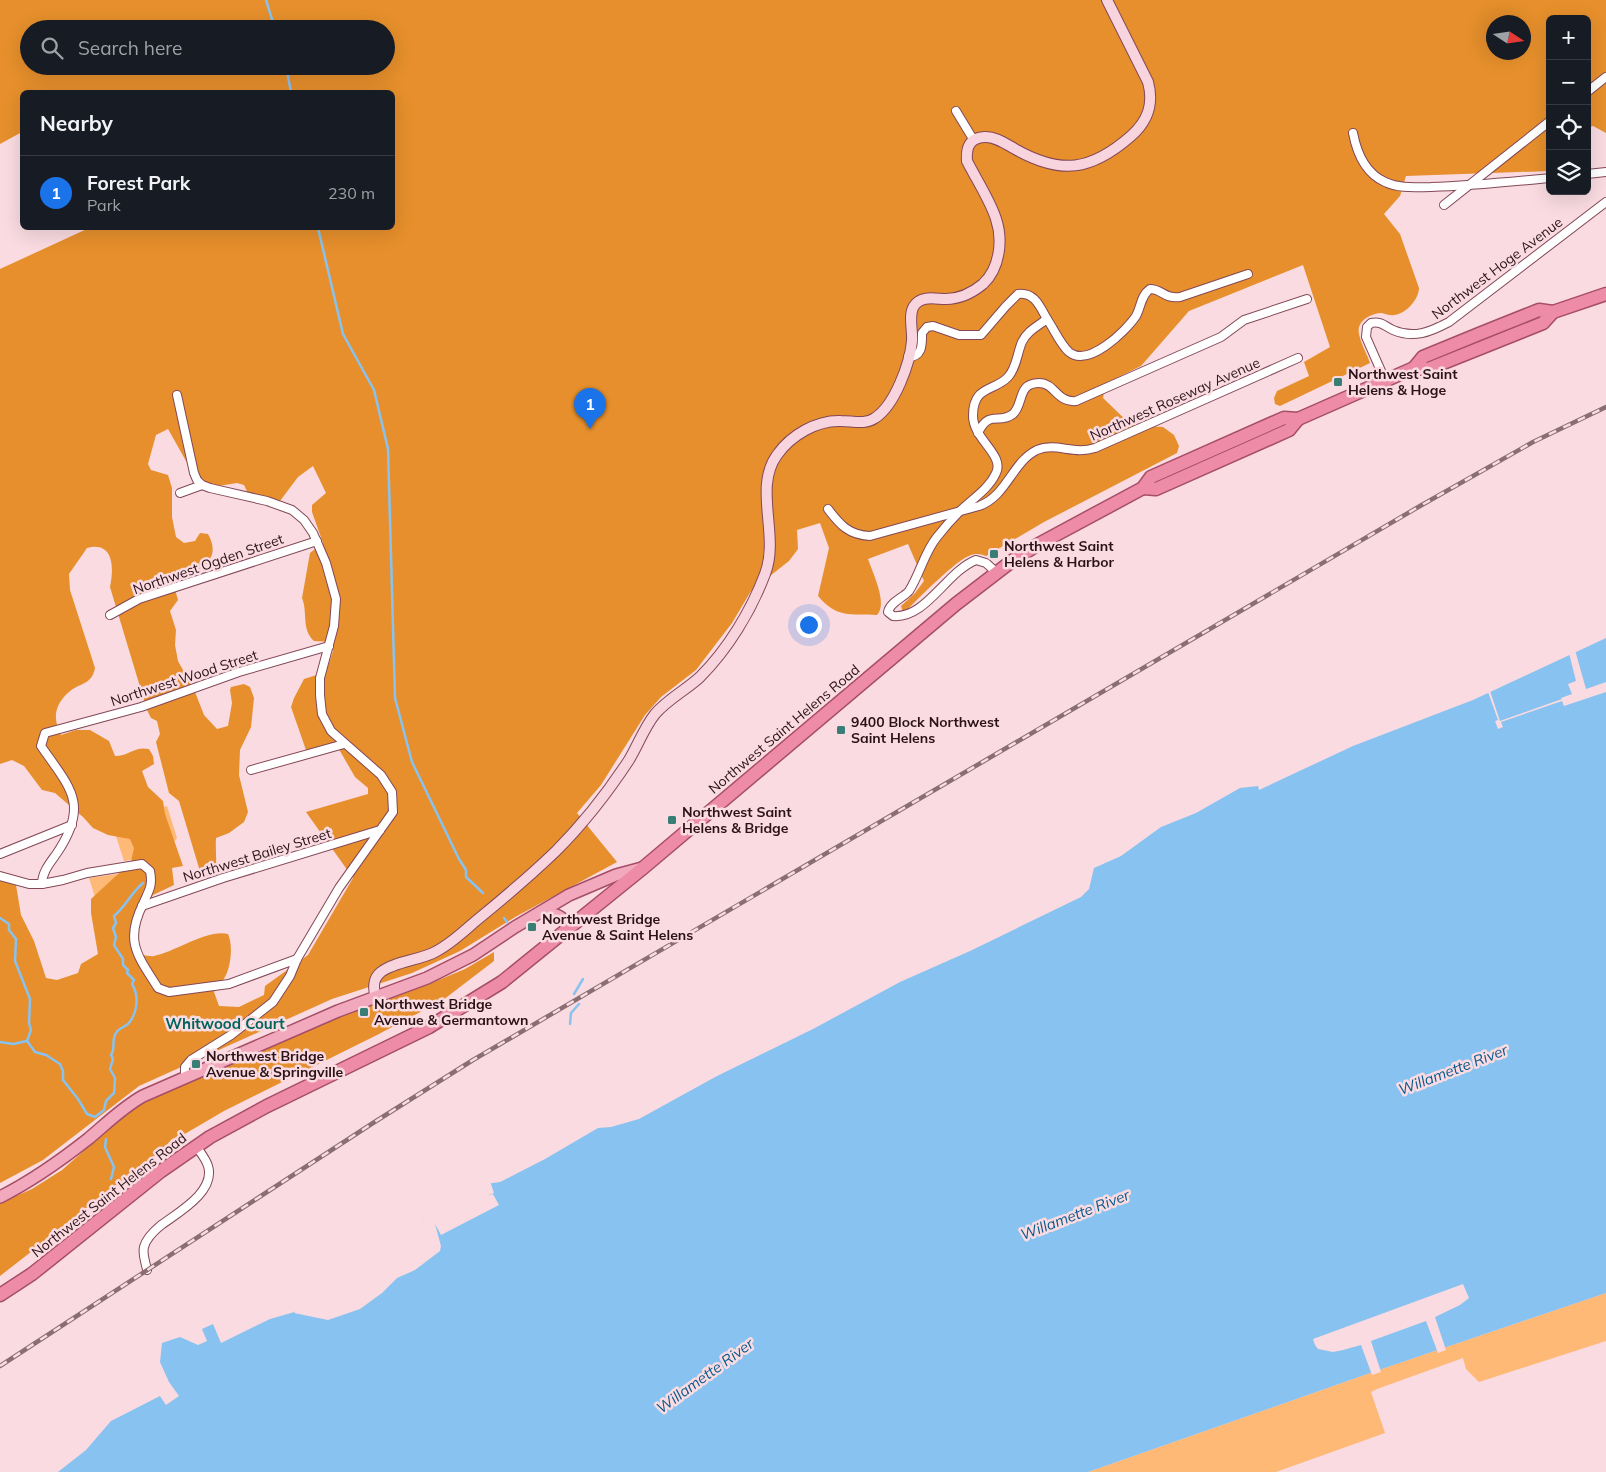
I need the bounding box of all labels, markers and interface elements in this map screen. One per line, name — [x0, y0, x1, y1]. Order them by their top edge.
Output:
north arrow — [1486, 15, 1531, 60]
map controls — [1546, 15, 1591, 195]
button: + — [1546, 15, 1591, 60]
search box — [20, 20, 395, 75]
icon: search — [38, 34, 66, 62]
text: Search here — [78, 36, 182, 60]
button: − — [1546, 60, 1591, 105]
button: locate — [1546, 105, 1591, 150]
text: Nearby — [40, 110, 113, 136]
button: layers — [1546, 150, 1591, 195]
text: Forest Park — [87, 171, 190, 195]
text: 1 — [51, 183, 61, 203]
text: 230 m — [328, 183, 375, 203]
text: Park — [87, 195, 121, 215]
street label: Northwest Hoge Avenue — [1428, 213, 1566, 323]
street label: Northwest Roseway Avenue — [1087, 353, 1263, 445]
place label: Northwest Saint Helens & Hoge — [1348, 365, 1458, 399]
marker: Northwest Saint Helens & Hoge — [1332, 376, 1344, 388]
pin: 1 — [574, 388, 606, 429]
street label: Northwest Ogden Street — [130, 530, 286, 598]
place label: Northwest Saint Helens & Harbor — [1004, 537, 1115, 571]
marker: Northwest Saint Helens & Harbor — [988, 548, 1000, 560]
your location — [796, 612, 822, 638]
street label: Northwest Wood Street — [108, 646, 260, 710]
street label: Northwest Saint Helens Road — [705, 661, 863, 797]
place label: 9400 Block Northwest Saint Helens — [851, 713, 1000, 747]
marker: 9400 Block Northwest Saint Helens — [835, 724, 847, 736]
place label: Northwest Saint Helens & Bridge — [682, 803, 792, 837]
marker: Northwest Saint Helens & Bridge — [666, 814, 678, 826]
street label: Northwest Bailey Street — [181, 824, 333, 886]
place label: Northwest Bridge Avenue & Saint Helens — [542, 910, 693, 944]
marker: Northwest Bridge Avenue & Saint Helens — [526, 921, 538, 933]
place label: Northwest Bridge Avenue & Germantown — [374, 995, 528, 1029]
marker: Northwest Bridge Avenue & Germantown — [358, 1006, 370, 1018]
district label: Whitwood Court — [165, 1014, 285, 1033]
water label: Willamette River — [1396, 1040, 1511, 1099]
place label: Northwest Bridge Avenue & Springville — [206, 1047, 344, 1081]
marker: Northwest Bridge Avenue & Springville — [190, 1058, 202, 1070]
street label: Northwest Saint Helens Road — [28, 1129, 190, 1261]
water label: Willamette River — [1018, 1185, 1133, 1244]
water label: Willamette River — [652, 1334, 757, 1417]

